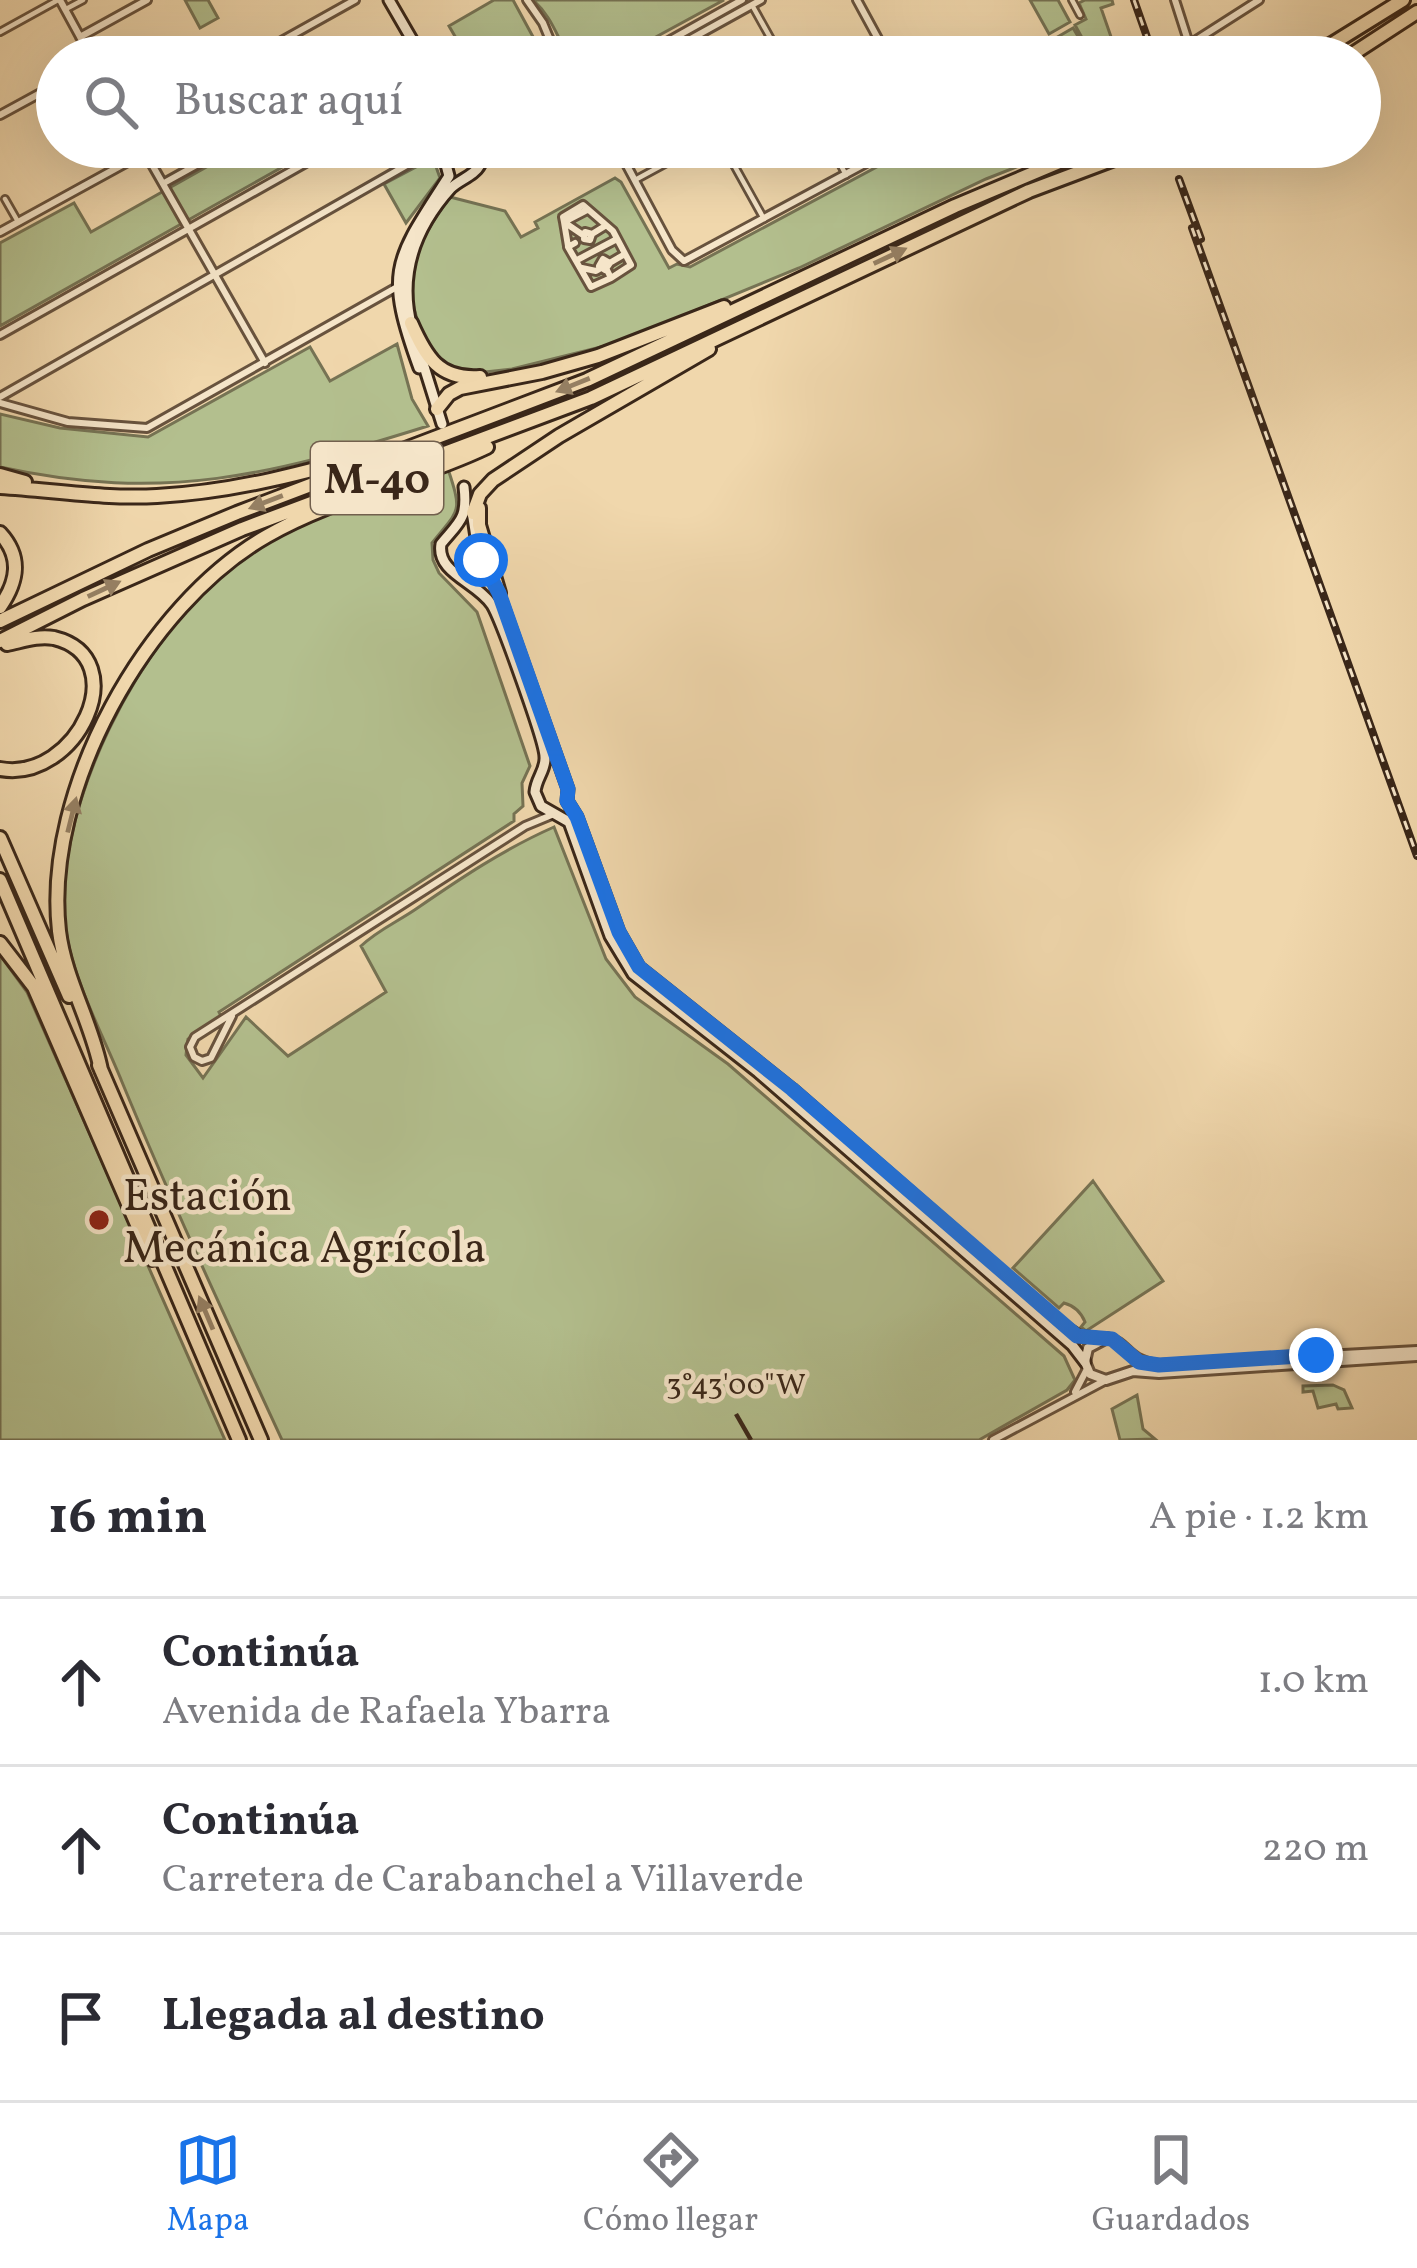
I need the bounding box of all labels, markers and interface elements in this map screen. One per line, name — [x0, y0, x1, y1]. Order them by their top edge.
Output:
search box — [36, 36, 1381, 168]
icon: search — [78, 69, 144, 135]
text: Buscar aquí — [174, 71, 403, 134]
one-way arrow — [873, 246, 908, 266]
one-way arrow — [555, 376, 591, 395]
road number: M-40 — [311, 442, 443, 514]
one-way arrow — [248, 494, 284, 512]
route start — [454, 533, 508, 587]
one-way arrow — [87, 579, 122, 599]
one-way arrow — [63, 796, 82, 833]
place label: Estación Mecánica Agrícola — [123, 1167, 486, 1282]
marker: Estación Mecánica Agrícola — [86, 1207, 112, 1233]
one-way arrow — [196, 1295, 215, 1331]
route end — [1289, 1328, 1343, 1382]
text: 3°43'00"W — [666, 1365, 806, 1407]
text: 16 min — [48, 1483, 208, 1554]
text: A pie · 1.2 km — [1149, 1491, 1369, 1545]
text: Continúa — [162, 1623, 360, 1686]
icon: ahead — [48, 1649, 114, 1715]
text: 1.0 km — [1258, 1655, 1369, 1709]
text: Avenida de Rafaela Ybarra — [162, 1686, 611, 1740]
text: Continúa — [162, 1791, 360, 1854]
icon: ahead — [48, 1817, 114, 1883]
text: 220 m — [1262, 1823, 1369, 1877]
text: Carretera de Carabanchel a Villaverde — [162, 1854, 804, 1908]
icon: arrive — [48, 1985, 114, 2051]
text: Llegada al destino — [162, 1986, 545, 2049]
tab: Mapa — [167, 2127, 249, 2245]
tab: Cómo llegar — [583, 2127, 758, 2245]
tab: Guardados — [1092, 2127, 1250, 2245]

